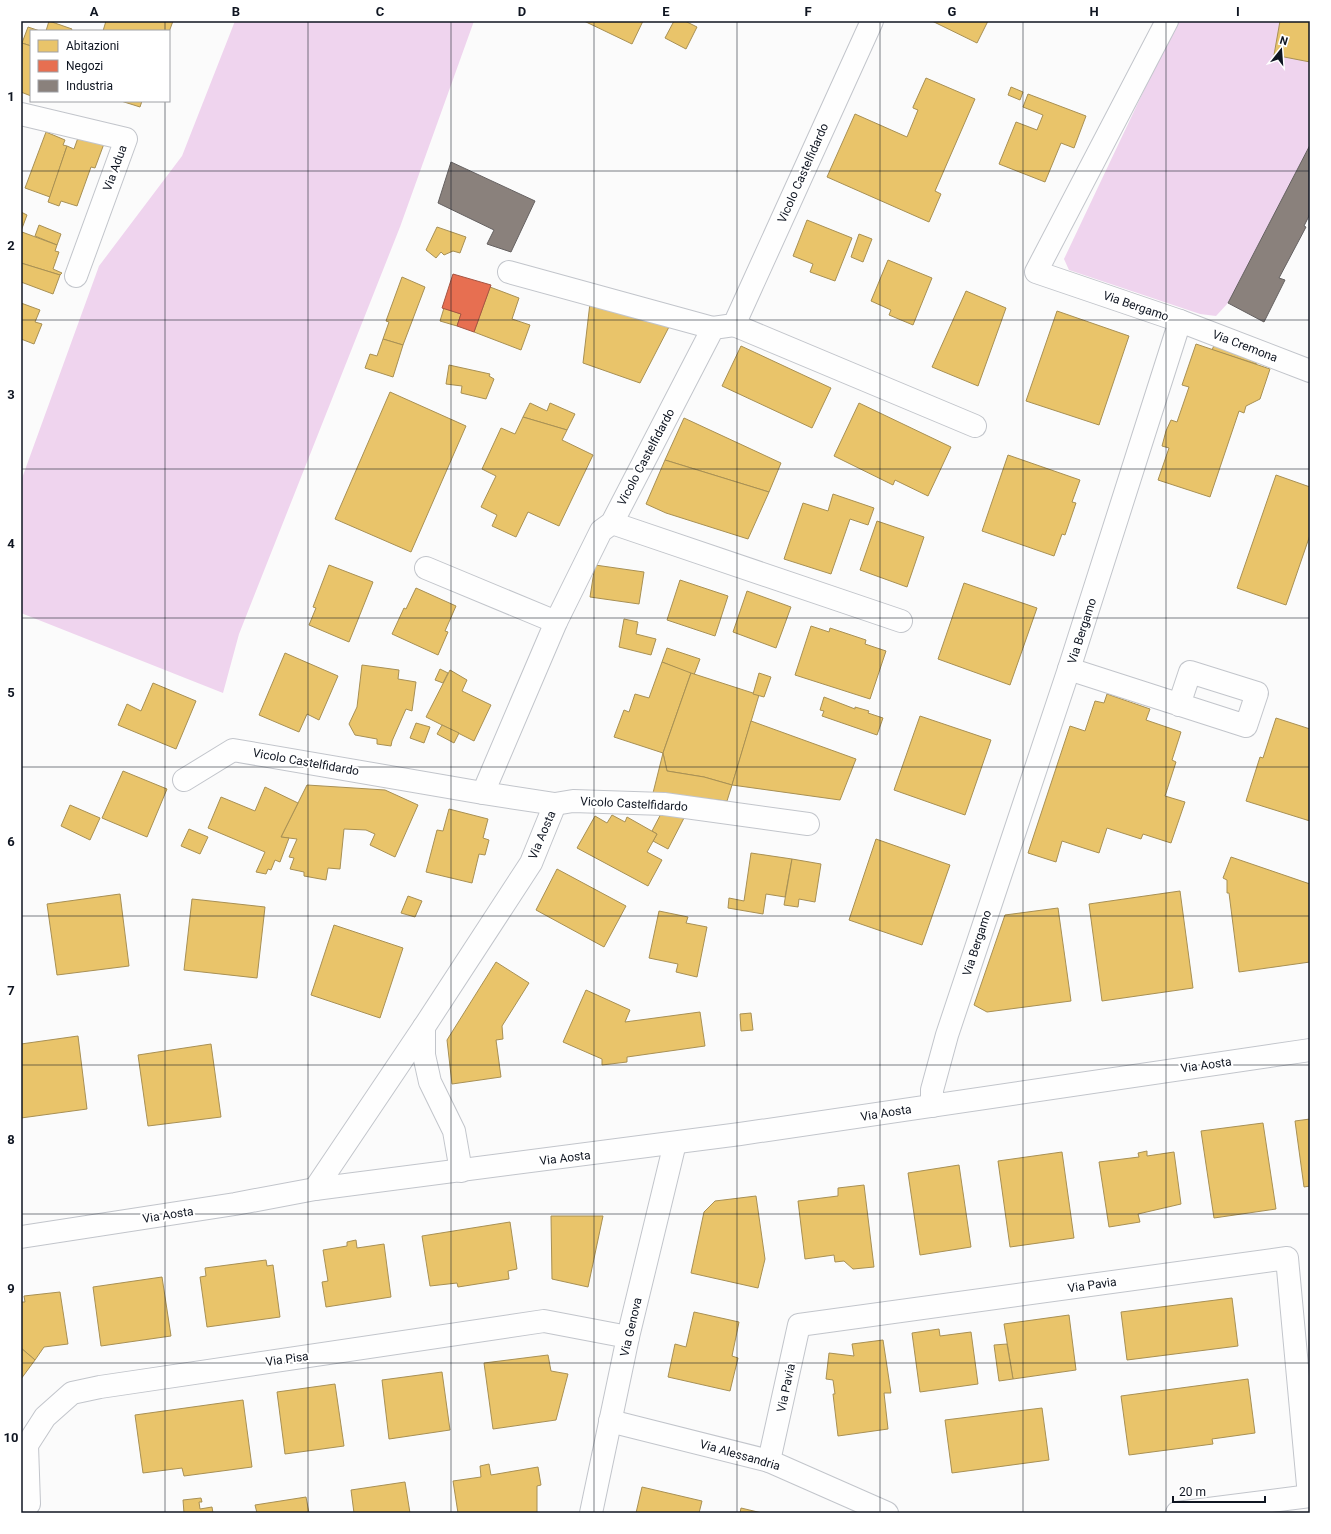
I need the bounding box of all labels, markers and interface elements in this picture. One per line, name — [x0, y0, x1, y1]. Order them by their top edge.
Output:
text: A — [90, 4, 99, 19]
text: B — [232, 4, 240, 19]
text: C — [376, 4, 385, 19]
text: D — [518, 4, 526, 19]
text: E — [662, 4, 670, 19]
text: F — [804, 4, 812, 19]
text: G — [948, 4, 957, 19]
text: H — [1089, 4, 1099, 19]
text: I — [1236, 4, 1240, 19]
legend — [30, 30, 170, 102]
north arrow — [1261, 30, 1301, 70]
text: N — [1278, 34, 1290, 48]
text: Abitazioni — [66, 39, 119, 53]
text: Negozi — [66, 59, 103, 73]
text: Industria — [66, 79, 113, 93]
text: 1 — [7, 89, 15, 104]
street label: Vicolo Castelfidardo — [775, 121, 831, 225]
street label: Via Adua — [100, 143, 130, 193]
text: 2 — [7, 238, 15, 253]
street label: Via Bergamo — [1101, 288, 1171, 324]
street label: Via Cremona — [1210, 327, 1280, 365]
text: 3 — [7, 387, 15, 402]
street label: Vicolo Castelfidardo — [615, 406, 678, 508]
text: 4 — [7, 536, 15, 551]
street label: Via Bergamo — [1065, 596, 1099, 666]
text: 5 — [7, 685, 15, 700]
street label: Vicolo Castelfidardo — [252, 746, 360, 778]
street label: Vicolo Castelfidardo — [580, 794, 688, 814]
street label: Via Aosta — [526, 809, 558, 861]
text: 6 — [7, 834, 15, 849]
street label: Via Bergamo — [960, 908, 994, 978]
text: 7 — [7, 983, 15, 998]
street label: Via Aosta — [1180, 1054, 1232, 1076]
street label: Via Aosta — [860, 1102, 912, 1124]
text: 8 — [7, 1132, 15, 1147]
street label: Via Aosta — [539, 1148, 591, 1168]
street label: Via Aosta — [142, 1204, 194, 1226]
street label: Via Pavia — [1067, 1275, 1117, 1295]
text: 9 — [7, 1281, 15, 1296]
street label: Via Genova — [617, 1296, 645, 1358]
street label: Via Pisa — [265, 1349, 309, 1369]
street label: Via Pavia — [774, 1362, 798, 1414]
text: 10 — [4, 1430, 18, 1445]
street label: Via Alessandria — [698, 1437, 782, 1473]
scale bar — [1173, 1478, 1265, 1504]
text: 20 m — [1179, 1485, 1206, 1499]

